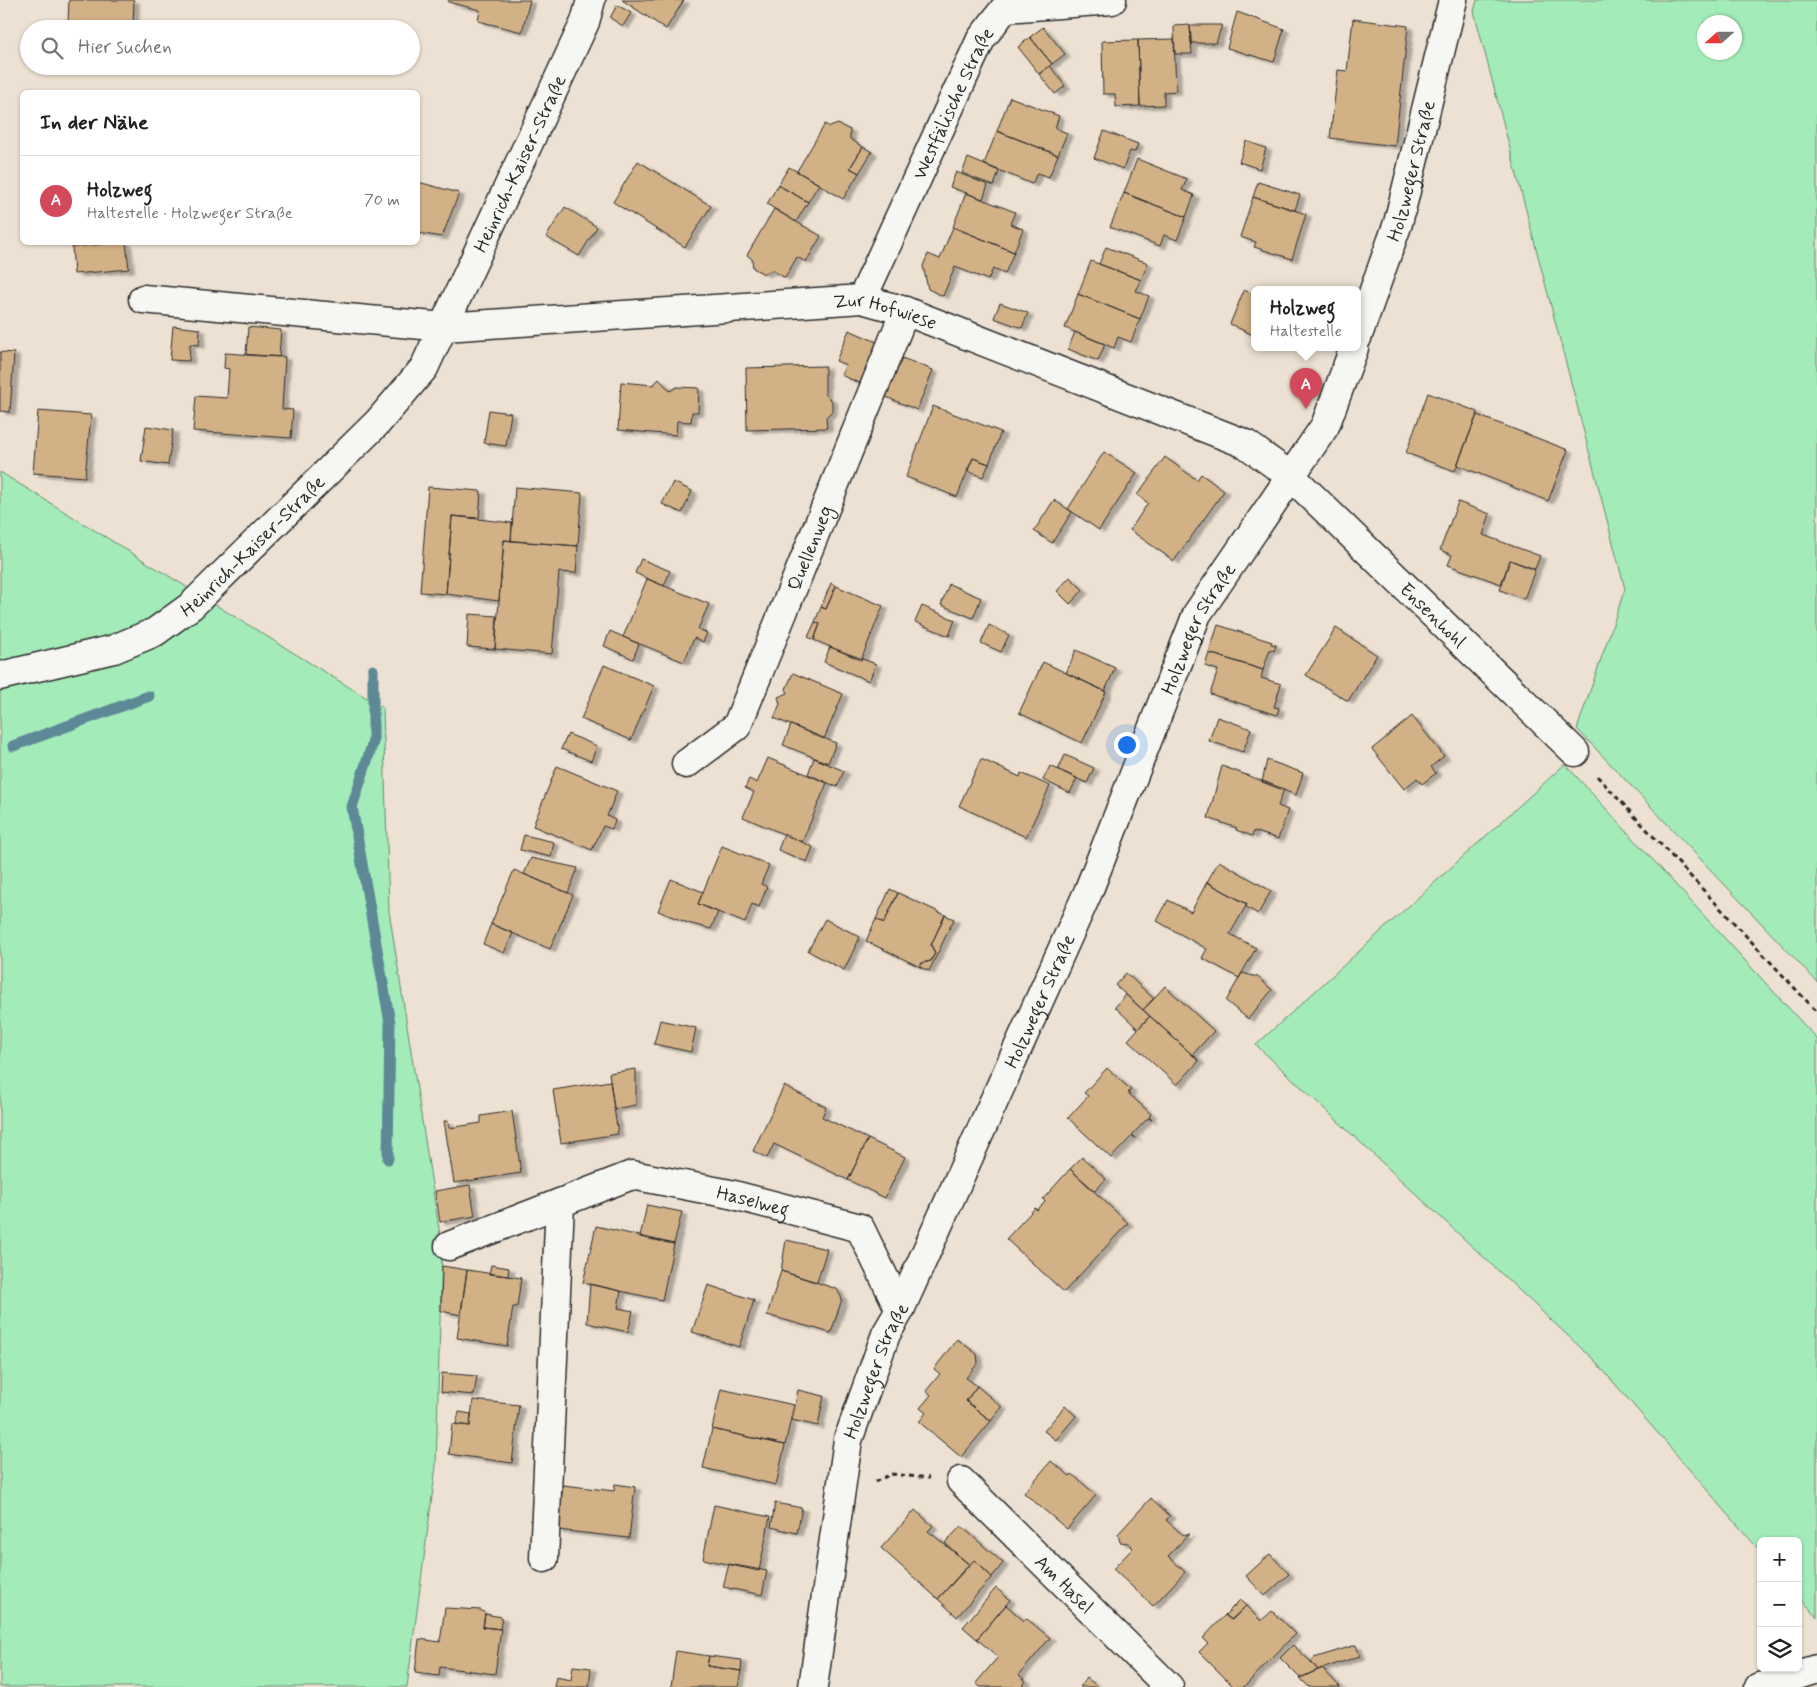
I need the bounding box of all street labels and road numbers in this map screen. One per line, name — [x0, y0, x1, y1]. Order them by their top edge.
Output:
street label: Westfälische Straße — [907, 22, 1000, 184]
street label: Heinrich-Kaiser-Straße — [469, 71, 573, 257]
street label: Holzweger Straße — [1381, 98, 1442, 245]
street label: Zur Hofwiese — [833, 288, 940, 336]
street label: Heinrich-Kaiser-Straße — [176, 470, 331, 623]
street label: Quellenweg — [782, 502, 841, 595]
street label: Holzweger Straße — [1156, 559, 1242, 698]
street label: Ensenhohl — [1394, 578, 1471, 654]
street label: Holzweger Straße — [999, 930, 1082, 1072]
street label: Haselweg — [714, 1181, 792, 1226]
street label: Holzweger Straße — [838, 1300, 915, 1443]
street label: Am Hasel — [1029, 1550, 1099, 1620]

